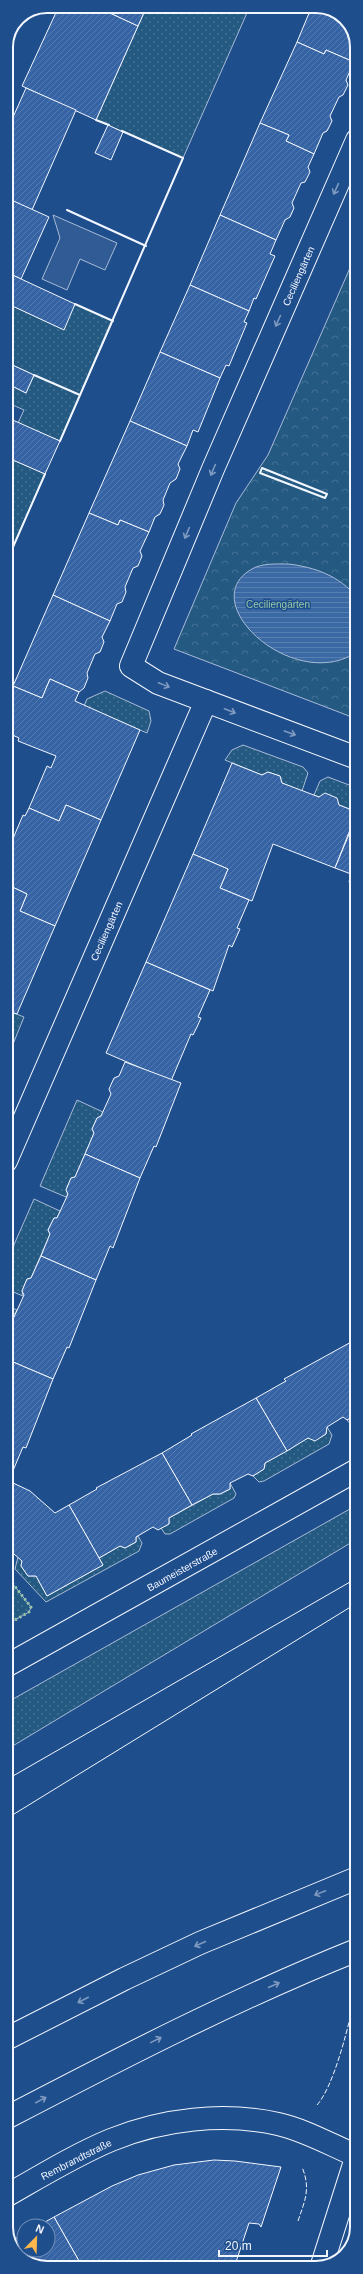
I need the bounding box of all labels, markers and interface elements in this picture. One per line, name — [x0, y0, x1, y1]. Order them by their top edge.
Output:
one-way arrow — [331, 182, 339, 194]
street label: Ceciliengärten — [280, 245, 316, 308]
one-way arrow — [274, 314, 281, 326]
one-way arrow — [209, 463, 216, 475]
one-way arrow — [182, 526, 190, 538]
park label: Ceciliengärten — [246, 599, 310, 610]
one-way arrow — [158, 682, 170, 690]
one-way arrow — [223, 707, 235, 715]
one-way arrow — [283, 730, 296, 737]
street label: Ceciliengärten — [88, 900, 124, 963]
street label: Baumeisterstraße — [145, 1545, 220, 1593]
one-way arrow — [315, 1890, 327, 1898]
one-way arrow — [195, 1940, 207, 1948]
one-way arrow — [268, 1981, 280, 1989]
one-way arrow — [77, 1997, 89, 2004]
one-way arrow — [150, 2036, 162, 2043]
one-way arrow — [35, 2096, 47, 2103]
street label: Rembrandtstraße — [39, 2137, 114, 2182]
north arrow — [16, 2218, 56, 2258]
text: N — [34, 2222, 46, 2236]
scale bar — [219, 2232, 327, 2258]
text: 20 m — [225, 2239, 252, 2253]

